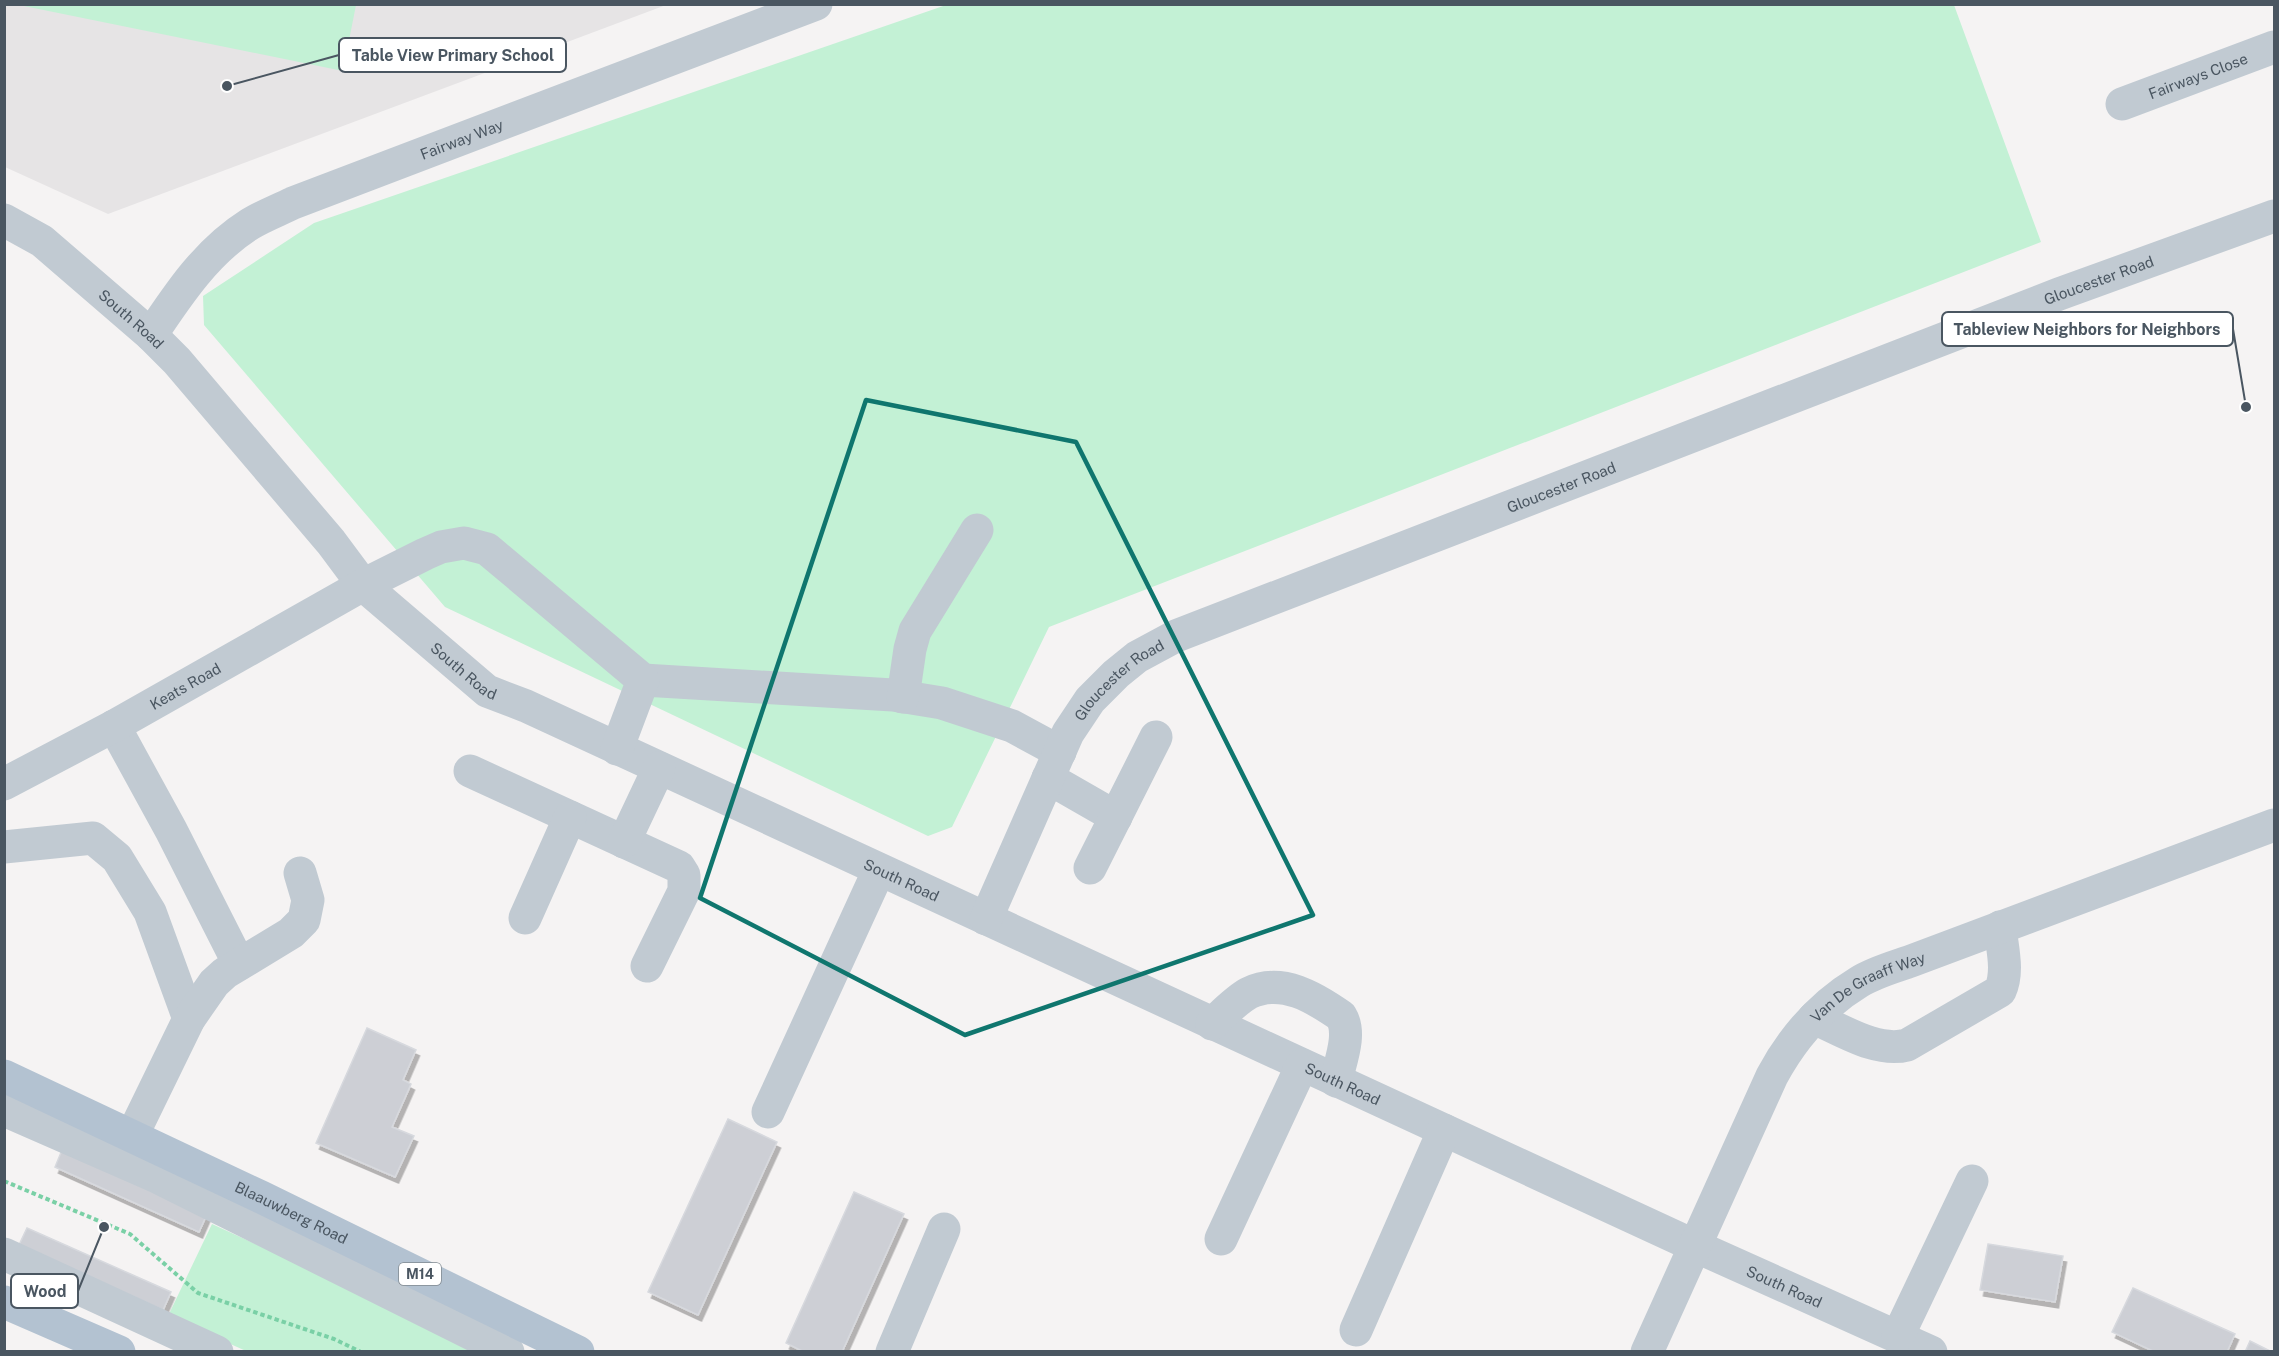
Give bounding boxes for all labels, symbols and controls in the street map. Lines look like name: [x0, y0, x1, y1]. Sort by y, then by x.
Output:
callout: Table View Primary School: [339, 38, 566, 72]
text: Table View Primary School: [352, 46, 554, 65]
street label: Fairways Close: [2146, 49, 2250, 102]
street label: Fairway Way: [417, 115, 505, 162]
street label: Gloucester Road: [2041, 252, 2156, 308]
street label: South Road: [96, 286, 168, 352]
callout: Tableview Neighbors for Neighbors: [1942, 312, 2233, 346]
text: Tableview Neighbors for Neighbors: [1954, 320, 2220, 339]
street label: Gloucester Road: [1504, 458, 1618, 516]
street label: Gloucester Road: [1070, 636, 1167, 724]
street label: South Road: [428, 638, 499, 703]
street label: Keats Road: [147, 659, 224, 713]
street label: South Road: [861, 855, 942, 904]
street label: Van De Graaff Way: [1807, 948, 1927, 1025]
street label: South Road: [1302, 1059, 1383, 1108]
street label: Blaauwberg Road: [232, 1178, 351, 1247]
street label: South Road: [1744, 1262, 1825, 1310]
road number: M14: [399, 1263, 441, 1285]
callout: Wood: [11, 1274, 78, 1308]
text: Wood: [24, 1282, 66, 1301]

